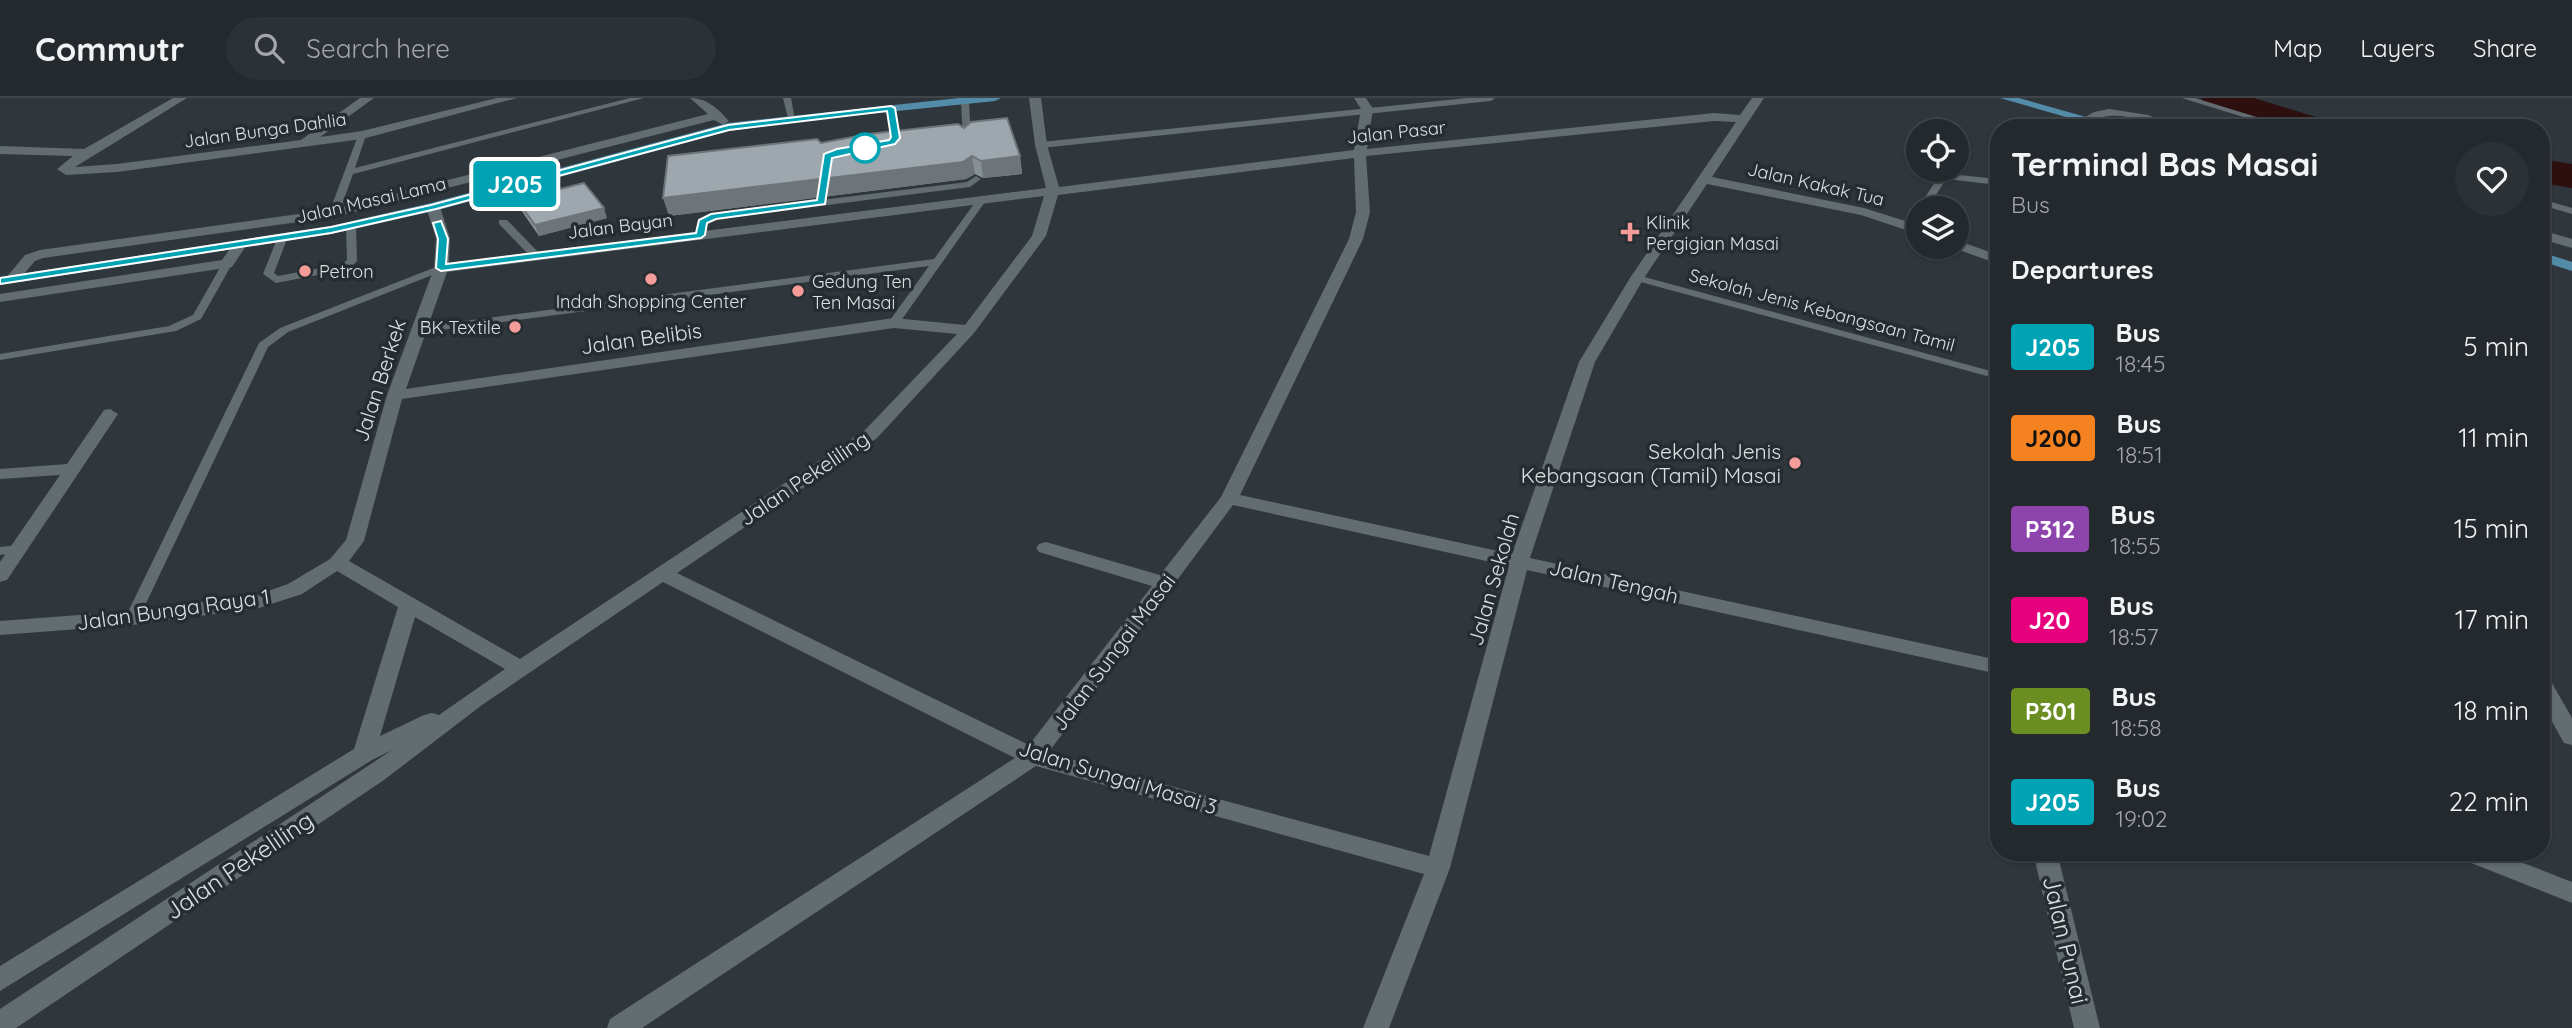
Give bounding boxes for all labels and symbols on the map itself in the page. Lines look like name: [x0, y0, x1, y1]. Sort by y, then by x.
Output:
street label: Jalan Bunga Dahlia: [182, 107, 348, 153]
street label: Jalan Pasar: [1345, 115, 1447, 149]
unlabelled marker: [850, 133, 880, 163]
street label: Jalan Kakak Tua: [1745, 157, 1887, 211]
line badge: J205: [466, 161, 564, 207]
street label: Jalan Masai Lama: [294, 172, 448, 228]
street label: Jalan Bayan: [566, 208, 674, 244]
place label: Klinik Pergigian Masai: [1646, 211, 1779, 255]
marker: Klinik Pergigian Masai: [1620, 222, 1640, 242]
place label: Petron: [319, 260, 374, 283]
marker: Petron: [297, 263, 313, 279]
street label: Sekolah Jenis Kebangsaan Tamil: [1687, 263, 1957, 357]
place label: Gedung Ten Ten Masai: [812, 270, 912, 314]
marker: Indah Shopping Center: [643, 271, 659, 287]
marker: Gedung Ten Ten Masai: [790, 283, 806, 299]
place label: Indah Shopping Center: [556, 290, 746, 313]
street label: Jalan Berkek: [347, 315, 411, 445]
place label: BK Textile: [420, 316, 501, 339]
street label: Jalan Belibis: [579, 317, 703, 359]
marker: BK Textile: [507, 319, 523, 335]
street label: Jalan Pekeliling: [734, 425, 874, 531]
place label: Sekolah Jenis Kebangsaan (Tamil) Masai: [1521, 438, 1781, 488]
marker: Sekolah Jenis Kebangsaan (Tamil) Masai: [1787, 455, 1803, 471]
street label: Jalan Sekolah: [1462, 510, 1524, 648]
street label: Jalan Tengah: [1547, 553, 1681, 609]
street label: Jalan Sungai Masai: [1046, 569, 1180, 735]
street label: Jalan Bunga Raya 1: [75, 583, 271, 635]
street label: Jalan Sungai Masai 3: [1016, 734, 1220, 820]
street label: Jalan Pekeliling: [159, 804, 319, 926]
street label: Jalan Punai: [2037, 873, 2095, 1007]

